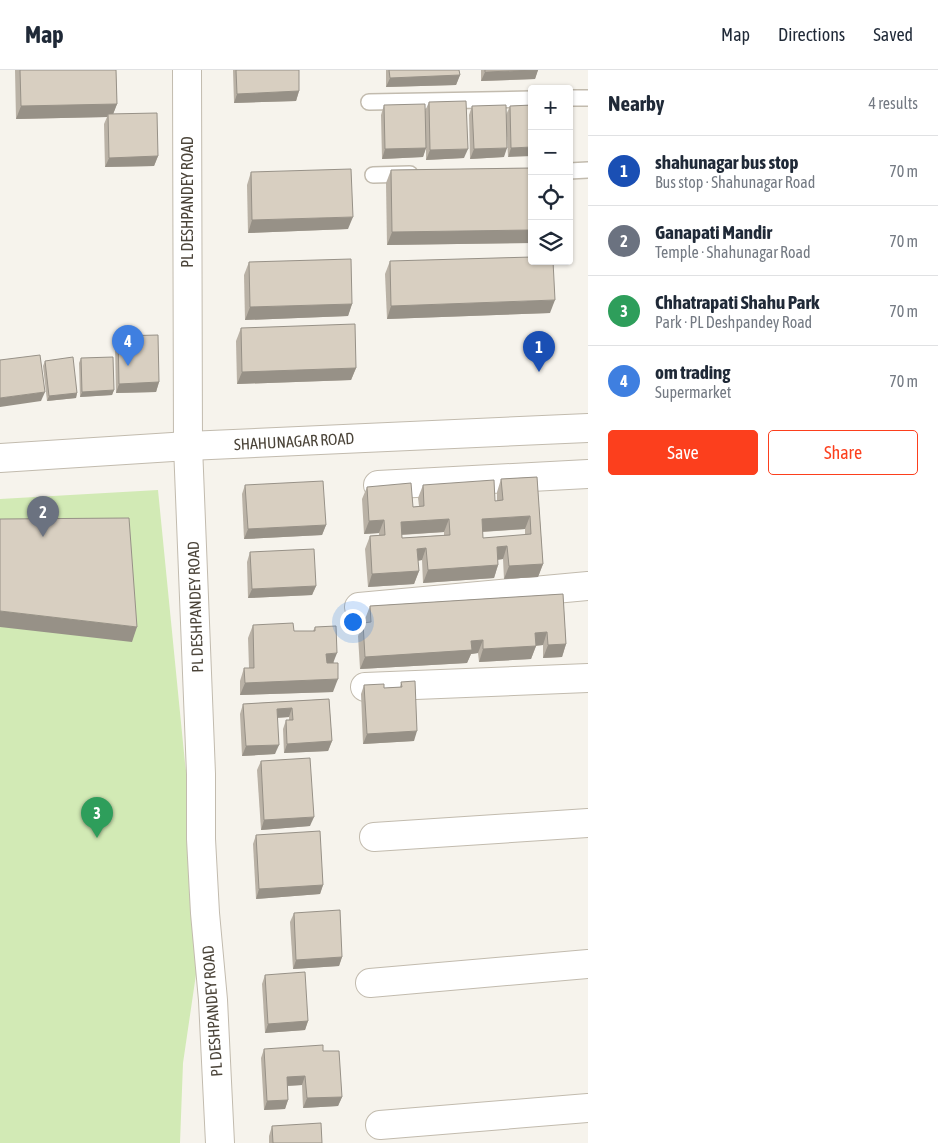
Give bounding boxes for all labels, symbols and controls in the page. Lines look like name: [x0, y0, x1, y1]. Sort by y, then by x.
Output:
text: Map: [25, 21, 64, 48]
text: Map: [721, 24, 750, 45]
text: Directions: [778, 24, 845, 45]
text: Saved: [873, 24, 913, 45]
map controls: [528, 85, 573, 265]
button: +: [528, 85, 573, 130]
text: Nearby: [608, 91, 664, 115]
text: 4 results: [868, 94, 918, 112]
button: −: [528, 130, 573, 175]
street label: PL DESHPANDEY ROAD: [178, 136, 196, 268]
text: shahunagar bus stop: [655, 151, 798, 173]
text: 1: [620, 162, 628, 180]
text: 70 m: [889, 162, 918, 180]
text: Bus stop · Shahunagar Road: [655, 173, 815, 191]
button: locate: [528, 175, 573, 220]
button: layers: [528, 220, 573, 265]
text: Ganapati Mandir: [655, 221, 772, 243]
text: 2: [620, 232, 628, 250]
text: 70 m: [889, 232, 918, 250]
text: Temple · Shahunagar Road: [655, 243, 811, 261]
text: Chhatrapati Shahu Park: [655, 291, 819, 313]
text: 3: [620, 302, 628, 320]
text: 70 m: [889, 302, 918, 320]
text: Park · PL Deshpandey Road: [655, 313, 812, 331]
pin: 4: [112, 325, 144, 366]
pin: 1: [523, 331, 555, 372]
text: om trading: [655, 361, 731, 383]
text: 4: [620, 372, 628, 390]
text: 70 m: [889, 372, 918, 390]
text: Supermarket: [655, 383, 731, 401]
street label: SHAHUNAGAR ROAD: [233, 429, 355, 453]
button: Save: [608, 430, 758, 475]
button: Share: [768, 430, 918, 475]
pin: 2: [27, 496, 59, 537]
street label: PL DESHPANDEY ROAD: [184, 541, 206, 673]
your location: [340, 609, 366, 635]
pin: 3: [81, 797, 113, 838]
street label: PL DESHPANDEY ROAD: [198, 945, 226, 1077]

